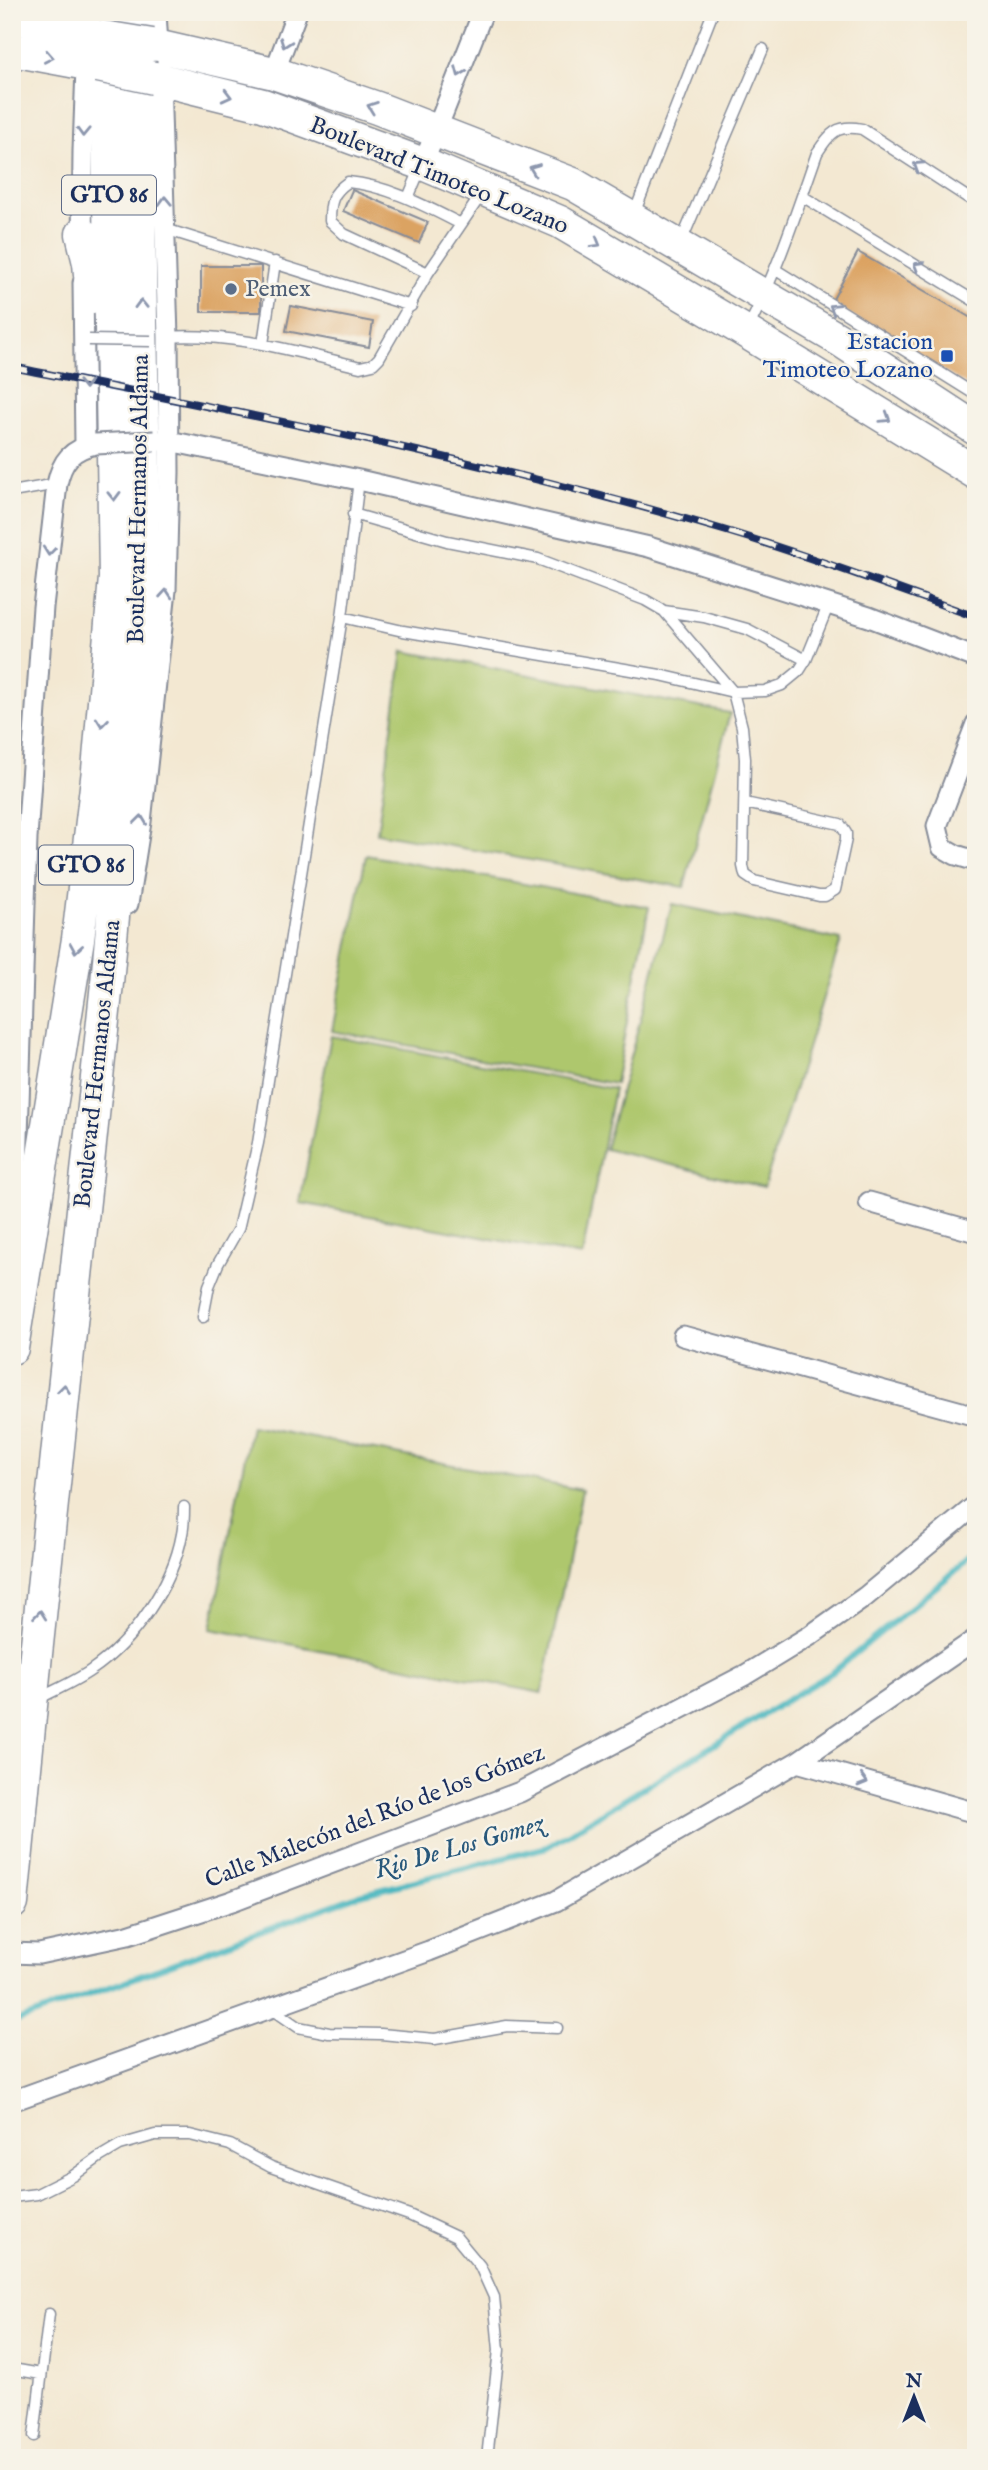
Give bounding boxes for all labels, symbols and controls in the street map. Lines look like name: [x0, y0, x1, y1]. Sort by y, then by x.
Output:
one-way arrow: [280, 36, 294, 48]
one-way arrow: [43, 49, 55, 64]
one-way arrow: [454, 65, 468, 77]
one-way arrow: [220, 88, 232, 102]
one-way arrow: [366, 101, 379, 115]
street label: Boulevard Timoteo Lozano: [305, 110, 573, 242]
one-way arrow: [76, 127, 91, 138]
one-way arrow: [913, 161, 926, 174]
one-way arrow: [529, 163, 541, 177]
road number: GTO 86: [62, 176, 156, 214]
one-way arrow: [157, 195, 172, 206]
one-way arrow: [589, 235, 602, 248]
one-way arrow: [912, 262, 925, 275]
place label: Pemex: [245, 274, 311, 305]
marker: Pemex: [223, 281, 239, 297]
one-way arrow: [133, 298, 149, 308]
one-way arrow: [829, 303, 842, 316]
place label: Estacion Timoteo Lozano: [763, 327, 933, 386]
marker: Estacion Timoteo Lozano: [939, 348, 955, 364]
street label: Boulevard Hermanos Aldama: [121, 353, 157, 644]
one-way arrow: [77, 379, 92, 390]
one-way arrow: [878, 409, 891, 422]
one-way arrow: [107, 490, 122, 501]
one-way arrow: [42, 545, 57, 557]
one-way arrow: [158, 588, 173, 599]
one-way arrow: [95, 717, 110, 728]
one-way arrow: [133, 814, 148, 826]
road number: GTO 86: [39, 846, 133, 884]
street label: Boulevard Hermanos Aldama: [67, 918, 129, 1210]
one-way arrow: [69, 943, 84, 954]
one-way arrow: [56, 1383, 71, 1395]
one-way arrow: [32, 1610, 47, 1621]
street label: Calle Malecón del Río de los Gómez: [201, 1738, 549, 1896]
one-way arrow: [856, 1772, 868, 1787]
water label: Rio De Los Gomez: [370, 1806, 551, 1887]
north arrow: [880, 2362, 950, 2432]
text: N: [905, 2370, 923, 2394]

